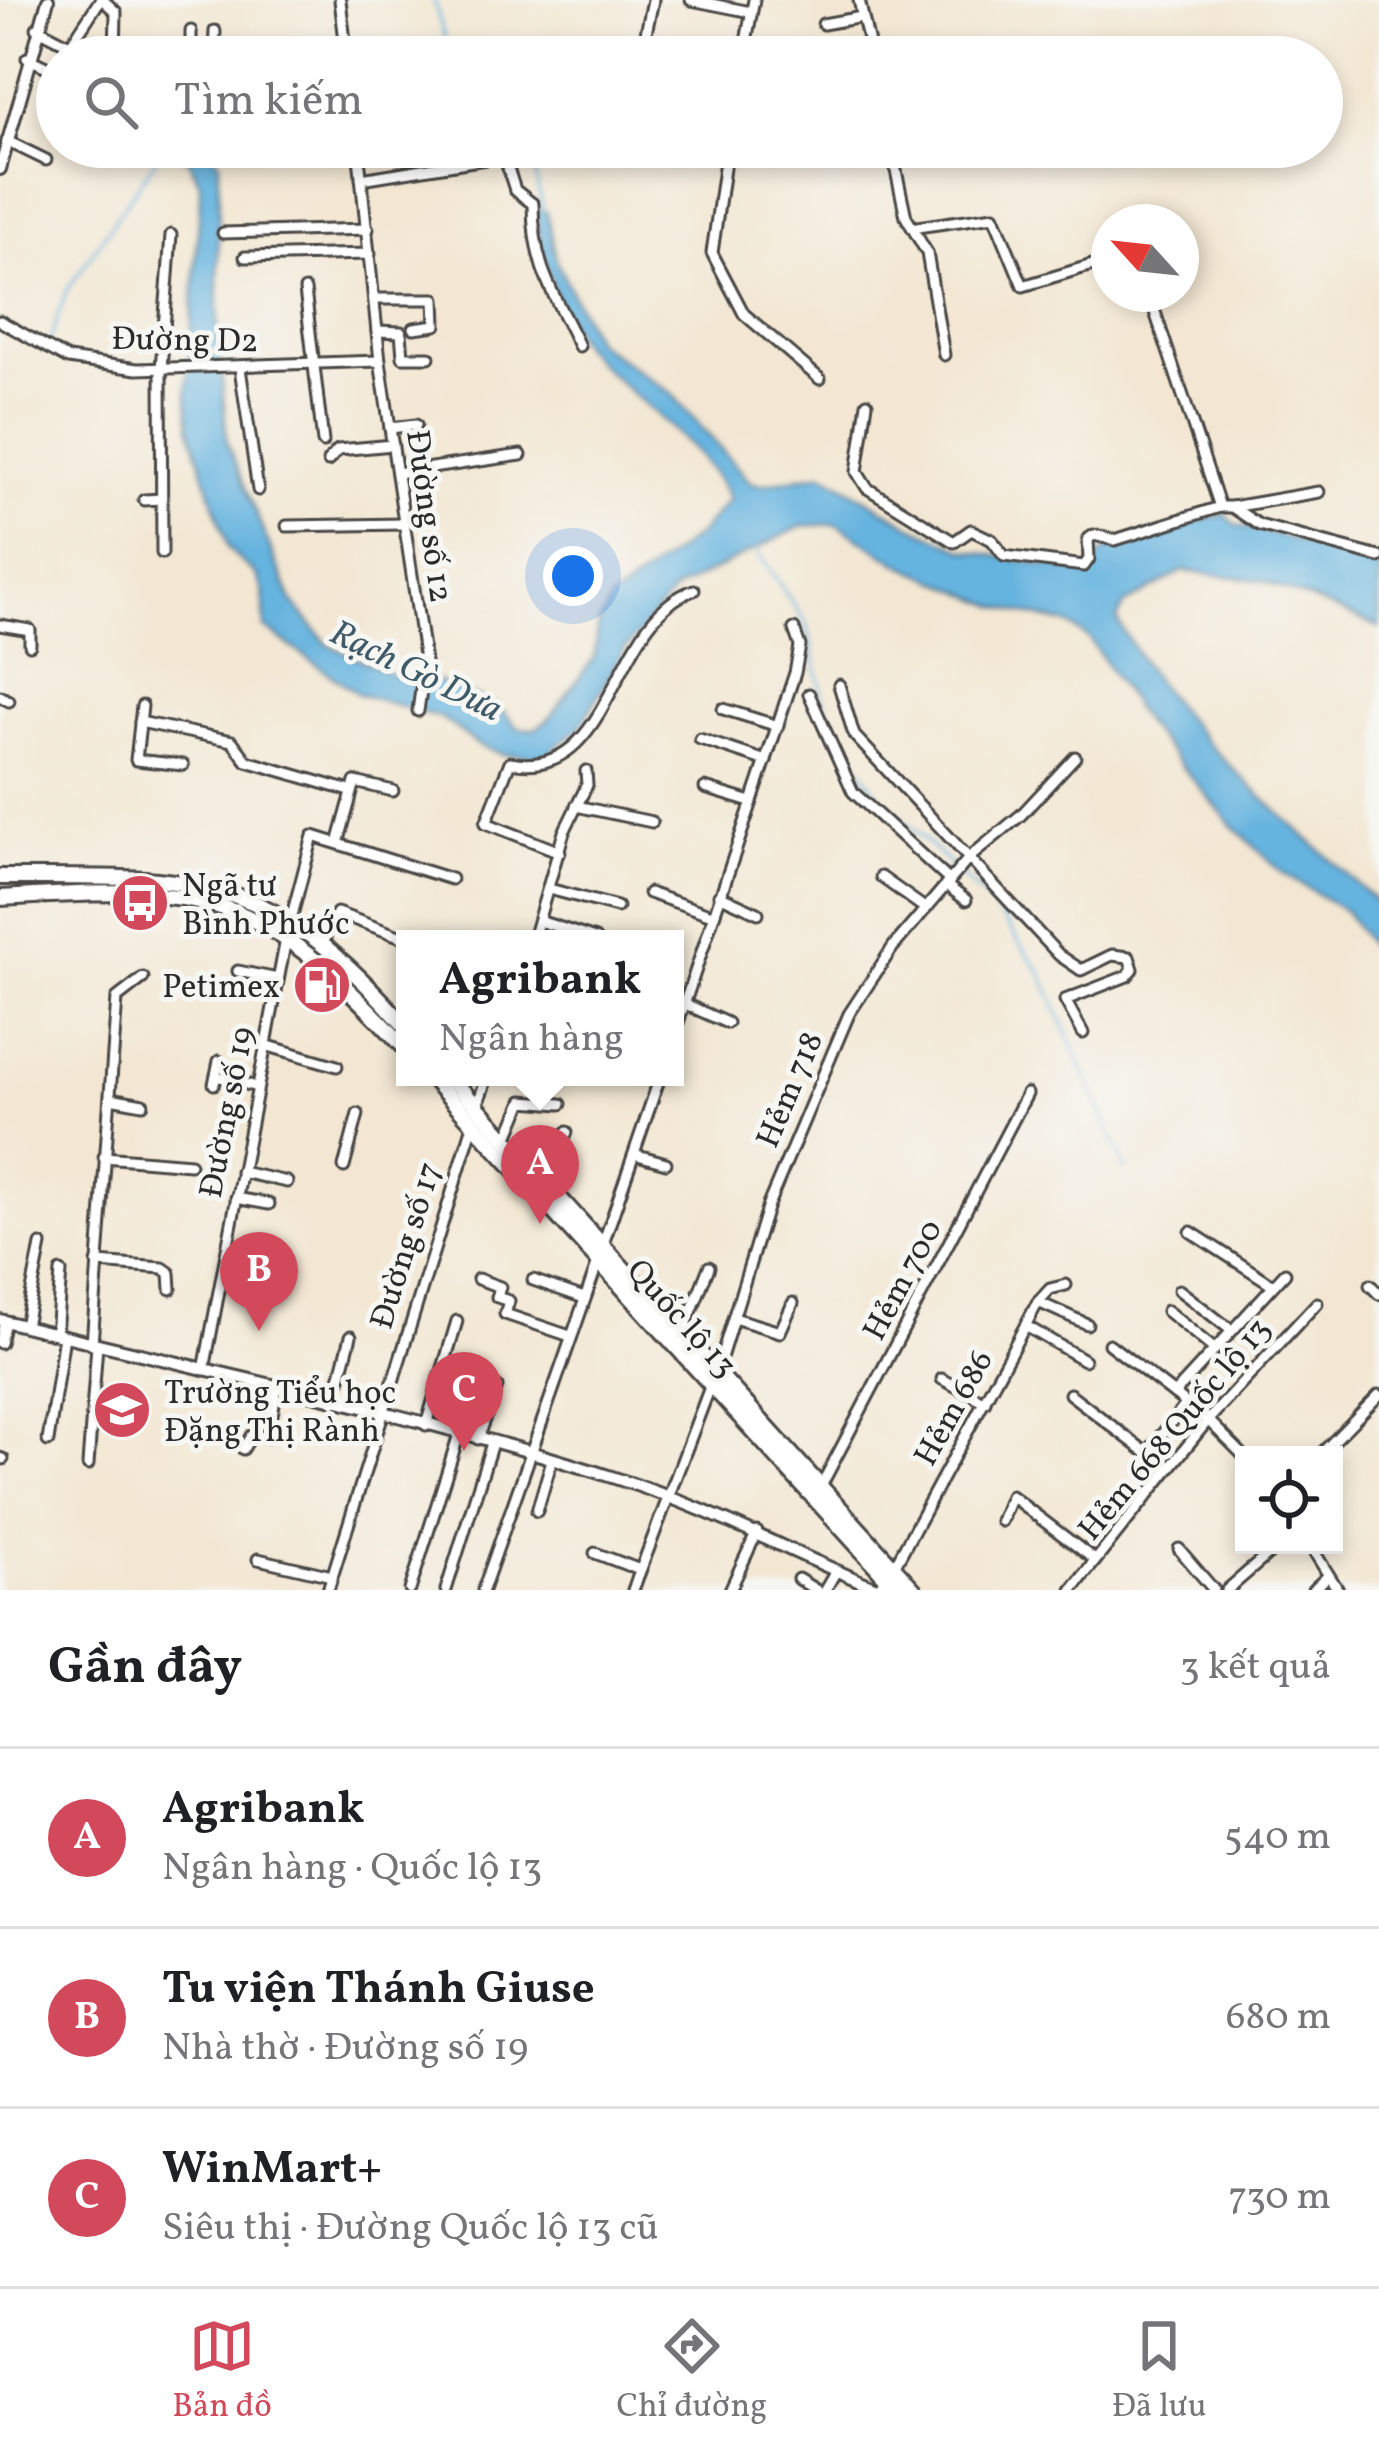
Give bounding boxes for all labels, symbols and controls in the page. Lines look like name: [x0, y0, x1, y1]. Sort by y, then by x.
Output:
search box: [36, 36, 1343, 168]
icon: search: [78, 69, 144, 135]
text: Tìm kiếm: [174, 71, 363, 134]
north arrow: [1091, 204, 1199, 312]
street label: Đường D2: [111, 318, 259, 366]
street label: Đường số 12: [392, 427, 462, 606]
your location: [543, 546, 603, 606]
water label: Rạch Gò Dưa: [321, 609, 510, 736]
place label: Ngã tư Bình Phước: [182, 865, 350, 949]
bus stop icon: Ngã tư Bình Phước: [109, 872, 171, 934]
popup: [396, 930, 684, 1086]
text: Agribank: [439, 950, 641, 1013]
fuel station icon: Petimex: [291, 954, 353, 1016]
place label: Petimex: [162, 966, 280, 1012]
text: Ngân hàng: [439, 1013, 624, 1067]
street label: Đường số 19: [190, 1023, 268, 1202]
street label: Hẻm 718: [747, 1025, 837, 1156]
pin: A: [501, 1125, 579, 1224]
street label: Đường số 17: [361, 1157, 455, 1335]
street label: Hẻm 700: [853, 1212, 956, 1350]
pin: B: [220, 1232, 298, 1331]
street label: Quốc lộ 13: [614, 1250, 746, 1389]
street label: Hẻm 668 Quốc lộ 13: [1069, 1309, 1283, 1552]
street label: Hẻm 686: [905, 1342, 1006, 1475]
pin: C: [425, 1352, 503, 1451]
place label: Trường Tiểu học Đặng Thị Rành: [164, 1372, 396, 1456]
school or university icon: Trường Tiểu học Đặng Thị Rành: [91, 1379, 153, 1441]
map controls: [1235, 1446, 1343, 1554]
button: locate: [1235, 1446, 1343, 1554]
text: Gần đây: [48, 1633, 242, 1704]
text: 3 kết quả: [1180, 1641, 1331, 1695]
text: Agribank: [162, 1779, 364, 1842]
text: A: [73, 1811, 101, 1865]
text: 540 m: [1224, 1811, 1331, 1865]
text: Ngân hàng · Quốc lộ 13: [162, 1842, 542, 1896]
text: Tu viện Thánh Giuse: [162, 1959, 595, 2022]
text: B: [74, 1991, 100, 2045]
text: 680 m: [1226, 1991, 1331, 2045]
text: Nhà thờ · Đường số 19: [162, 2022, 528, 2076]
text: WinMart+: [162, 2139, 382, 2202]
text: C: [74, 2171, 100, 2225]
text: 730 m: [1228, 2171, 1331, 2225]
text: Siêu thị · Đường Quốc lộ 13 cũ: [162, 2202, 659, 2256]
tab: Bản đồ: [172, 2313, 272, 2431]
tab: Chỉ đường: [616, 2313, 767, 2431]
tab: Đã lưu: [1112, 2313, 1207, 2431]

